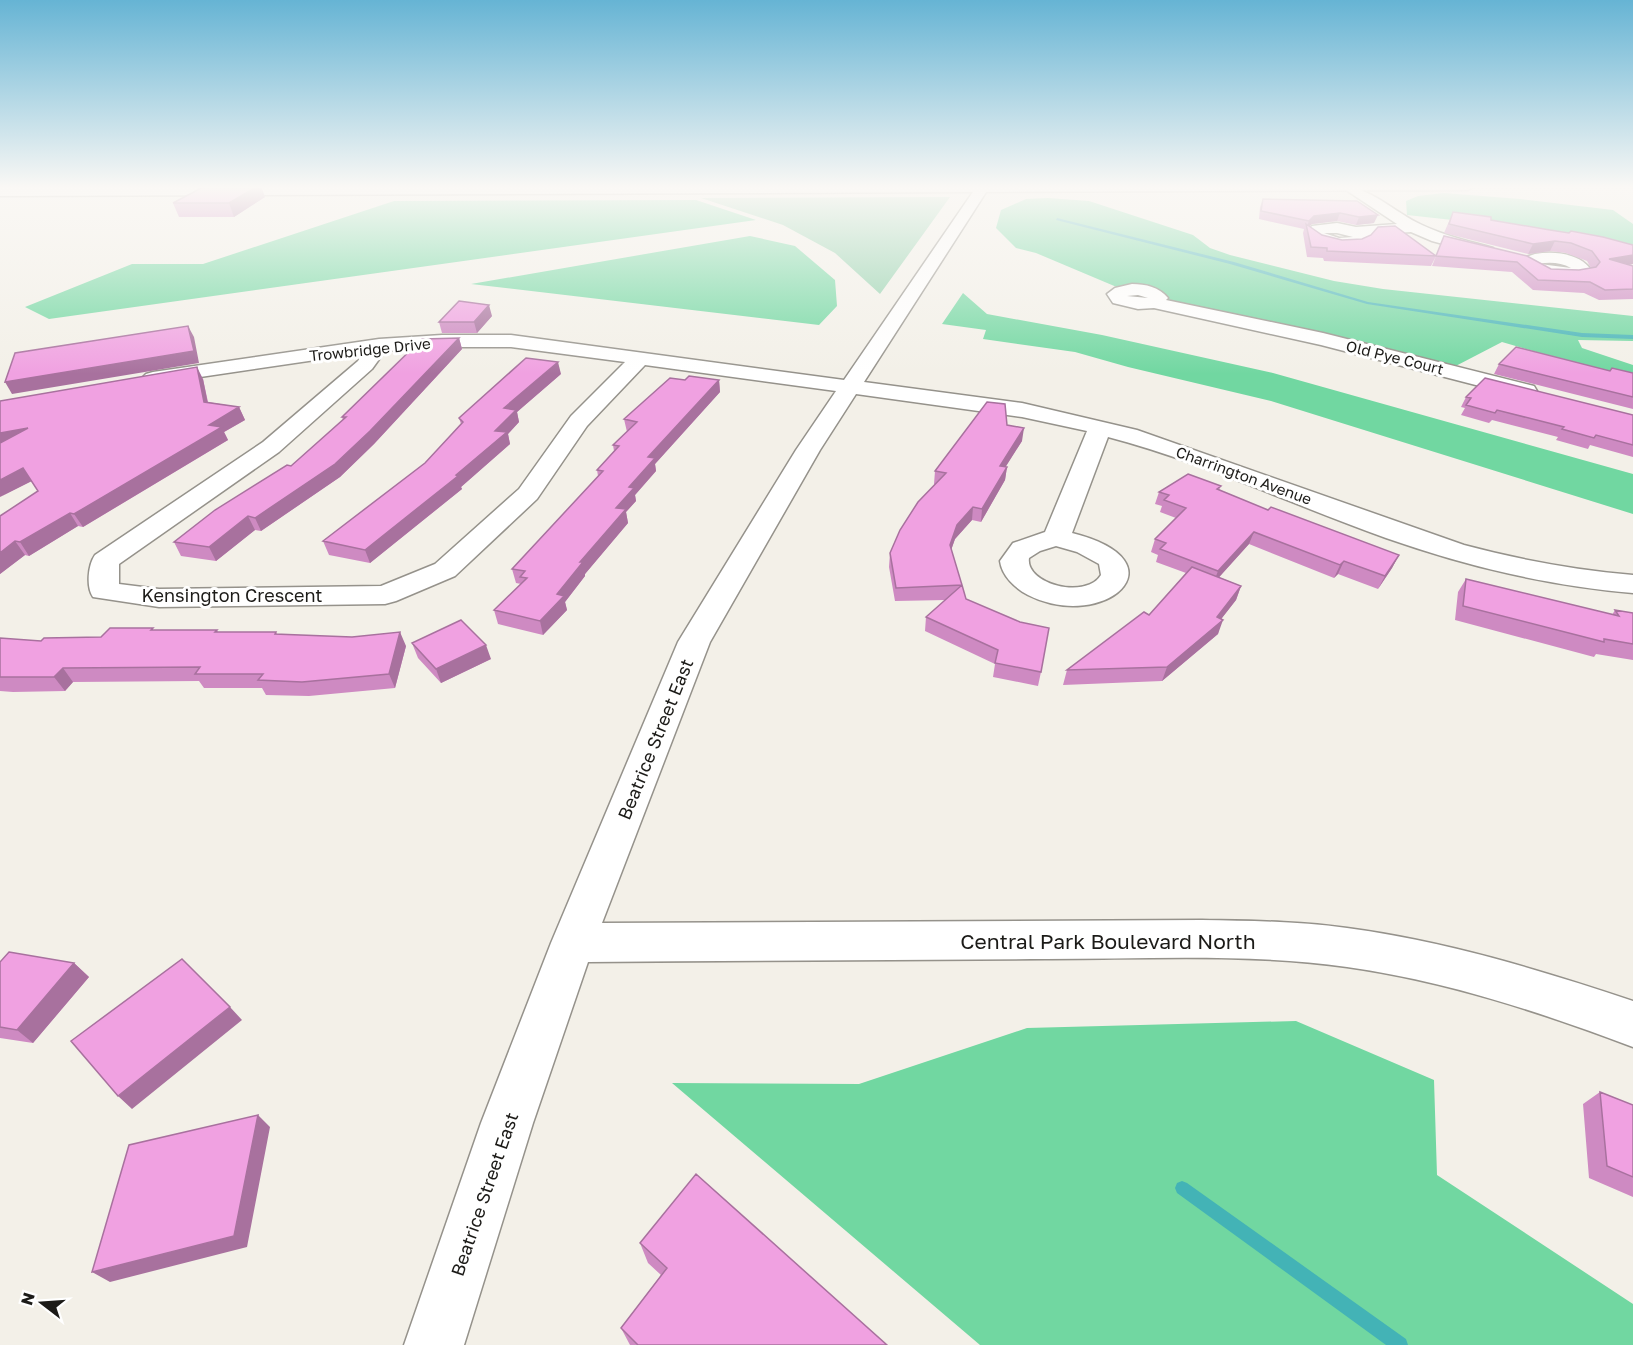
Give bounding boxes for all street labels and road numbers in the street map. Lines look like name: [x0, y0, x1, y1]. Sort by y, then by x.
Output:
street label: Trowbridge Drive: [308, 334, 432, 364]
street label: Old Pye Court: [1344, 336, 1446, 378]
street label: Charrington Avenue: [1174, 442, 1315, 508]
street label: Kensington Crescent: [141, 584, 323, 606]
street label: Beatrice Street East: [613, 655, 697, 823]
street label: Central Park Boulevard North: [960, 928, 1256, 954]
street label: Beatrice Street East: [446, 1109, 522, 1279]

